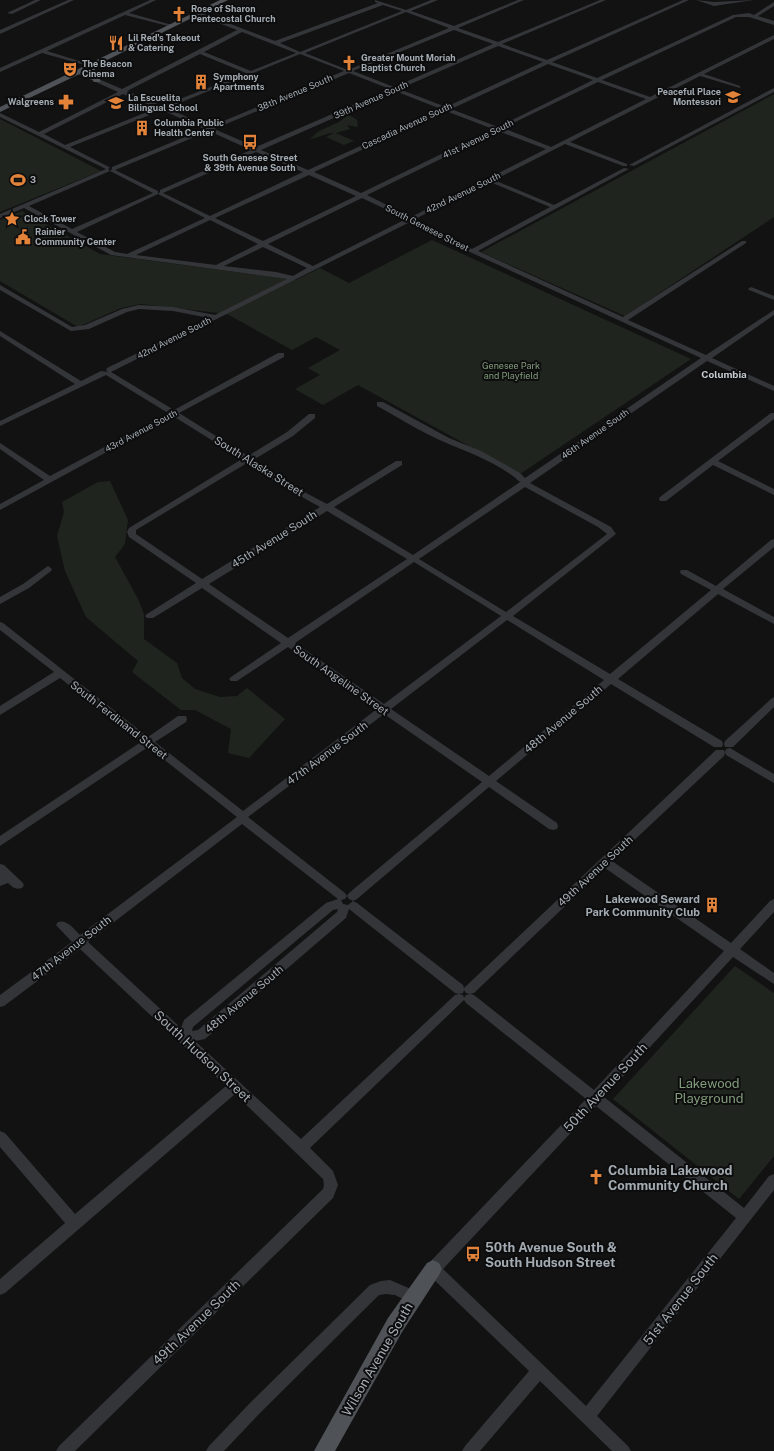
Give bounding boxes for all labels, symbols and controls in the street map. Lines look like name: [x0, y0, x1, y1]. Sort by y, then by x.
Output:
place label: Rose of Sharon Pentecostal Church: [191, 3, 276, 24]
church icon: Rose of Sharon Pentecostal Church: [170, 5, 188, 23]
place label: Lil Red's Takeout & Catering: [128, 32, 201, 53]
restaurant icon: Lil Red's Takeout & Catering: [107, 34, 125, 52]
place label: Greater Mount Moriah Baptist Church: [361, 52, 456, 73]
church icon: Greater Mount Moriah Baptist Church: [340, 54, 358, 72]
place label: The Beacon Cinema: [82, 58, 132, 79]
theatre icon: The Beacon Cinema: [61, 60, 79, 78]
place label: Symphony Apartments: [213, 71, 265, 92]
street label: 38th Avenue South: [256, 72, 334, 113]
building icon: Symphony Apartments: [192, 73, 210, 91]
street label: 39th Avenue South: [332, 78, 410, 121]
place label: Peaceful Place Montessori: [657, 86, 721, 107]
school or university icon: Peaceful Place Montessori: [724, 88, 742, 106]
place label: La Escuelita Bilingual School: [128, 92, 198, 113]
pharmacy icon: Walgreens: [57, 93, 75, 111]
school or university icon: La Escuelita Bilingual School: [107, 94, 125, 112]
place label: Walgreens: [8, 96, 54, 107]
street label: Cascadia Avenue South: [360, 100, 454, 151]
place label: Columbia Public Health Center: [154, 117, 224, 138]
street label: 41st Avenue South: [441, 117, 515, 160]
building icon: Columbia Public Health Center: [133, 119, 151, 137]
bus stop icon: South Genesee Street & 39th Avenue South: [241, 133, 259, 151]
place label: South Genesee Street & 39th Avenue South: [203, 152, 298, 173]
street label: 42nd Avenue South: [424, 170, 502, 215]
sports icon: 3: [9, 171, 27, 189]
place label: 3: [30, 174, 36, 185]
street label: South Genesee Street: [384, 202, 471, 254]
place icon: Clock Tower: [3, 210, 21, 228]
place label: Clock Tower: [24, 213, 77, 224]
place label: Rainier Community Center: [35, 226, 116, 247]
public building icon: Rainier Community Center: [14, 228, 32, 246]
street label: 42nd Avenue South: [135, 314, 213, 361]
park label: Genesee Park and Playfield: [482, 360, 540, 381]
district label: Columbia: [701, 368, 747, 380]
street label: 46th Avenue South: [559, 406, 631, 461]
street label: 43rd Avenue South: [103, 407, 179, 454]
street label: South Alaska Street: [212, 434, 306, 498]
street label: 45th Avenue South: [229, 508, 319, 570]
street label: South Angeline Street: [291, 642, 391, 718]
street label: South Ferdinand Street: [68, 678, 170, 762]
street label: 48th Avenue South: [521, 683, 605, 755]
street label: 47th Avenue South: [284, 719, 370, 787]
street label: 49th Avenue South: [555, 833, 635, 909]
place label: Lakewood Seward Park Community Club: [585, 893, 700, 918]
building icon: Lakewood Seward Park Community Club: [703, 896, 721, 914]
street label: 47th Avenue South: [29, 913, 113, 983]
street label: 48th Avenue South: [202, 963, 286, 1035]
street label: South Hudson Street: [151, 1008, 254, 1105]
street label: 50th Avenue South: [560, 1040, 650, 1135]
park label: Lakewood Playground: [674, 1076, 744, 1106]
place label: Columbia Lakewood Community Church: [608, 1163, 732, 1193]
church icon: Columbia Lakewood Community Church: [587, 1168, 605, 1186]
place label: 50th Avenue South & South Hudson Street: [485, 1240, 617, 1270]
bus stop icon: 50th Avenue South & South Hudson Street: [464, 1245, 482, 1263]
street label: 51st Avenue South: [640, 1251, 721, 1348]
street label: 49th Avenue South: [149, 1277, 243, 1368]
street label: Wilson Avenue South: [339, 1300, 416, 1418]

